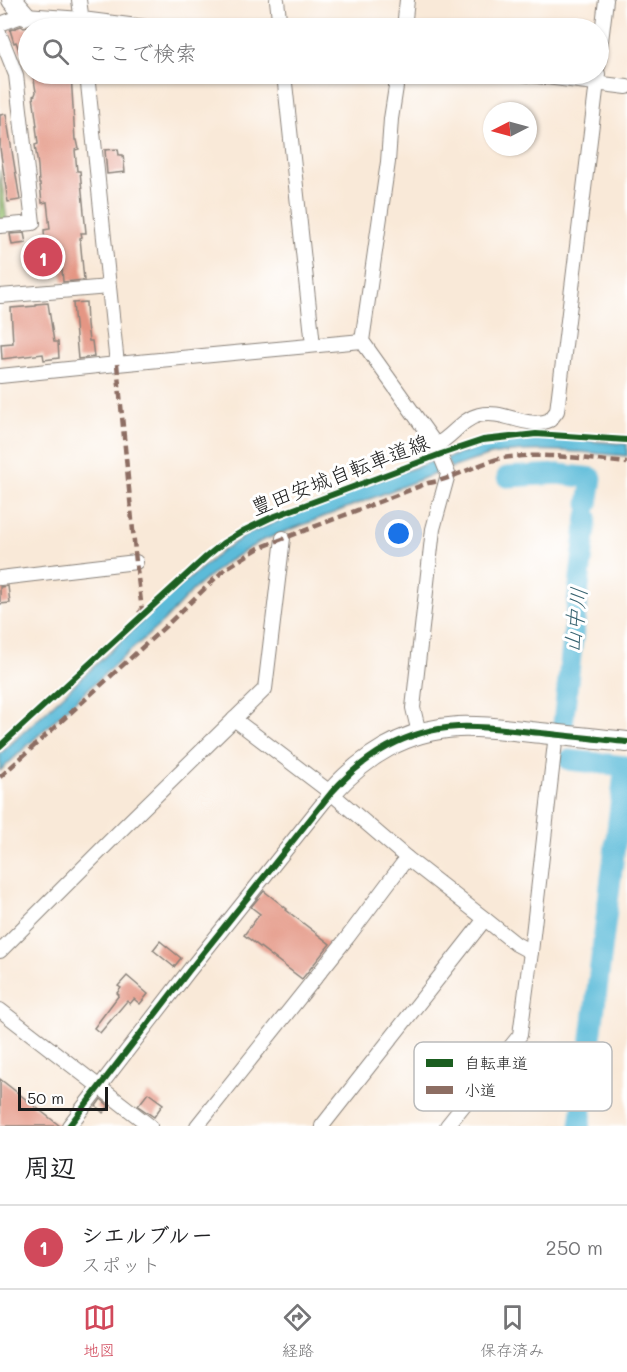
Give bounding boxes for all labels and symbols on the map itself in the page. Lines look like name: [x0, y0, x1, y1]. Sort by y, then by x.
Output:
north arrow: [483, 102, 537, 156]
pin: 1: [24, 234, 63, 280]
street label: 豊田安城自転車道線: [246, 427, 433, 520]
your location: [384, 519, 413, 548]
water label: 山中川: [556, 585, 593, 654]
legend: [414, 1042, 612, 1111]
text: 自転車道: [464, 1052, 528, 1073]
text: 小道: [464, 1079, 496, 1100]
scale bar: [18, 1084, 108, 1112]

